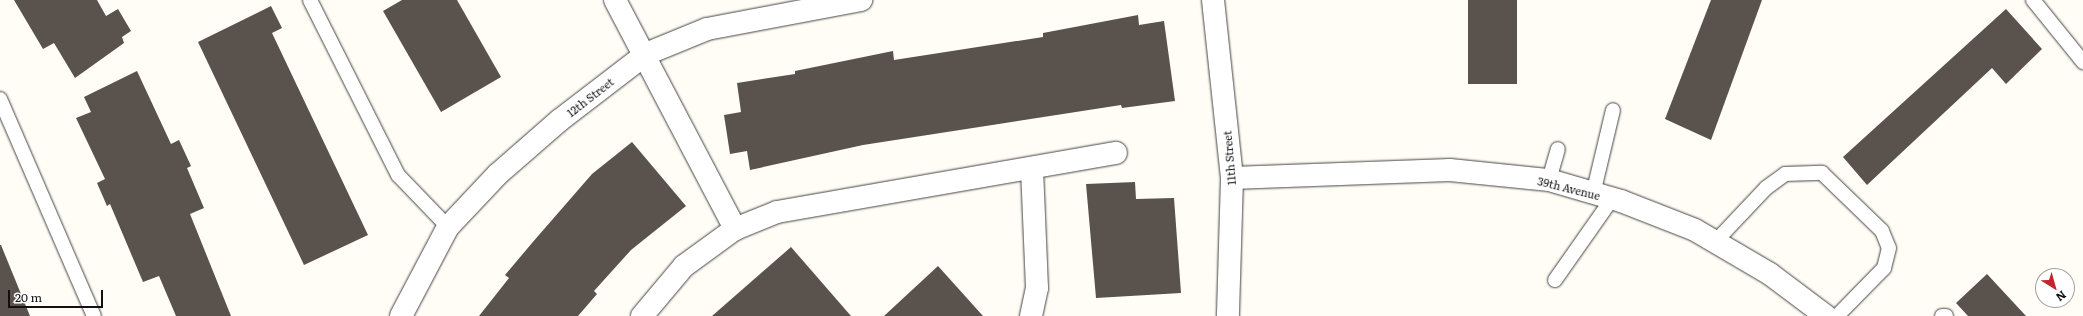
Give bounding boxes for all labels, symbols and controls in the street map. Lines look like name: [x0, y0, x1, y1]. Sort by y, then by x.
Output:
street label: 12th Street: [564, 75, 616, 119]
street label: 11th Street: [1220, 130, 1238, 186]
street label: 39th Avenue: [1536, 174, 1602, 202]
north arrow: [2035, 268, 2075, 308]
scale bar: [10, 282, 105, 308]
text: 20 m: [15, 288, 42, 306]
text: N: [2053, 288, 2070, 306]

